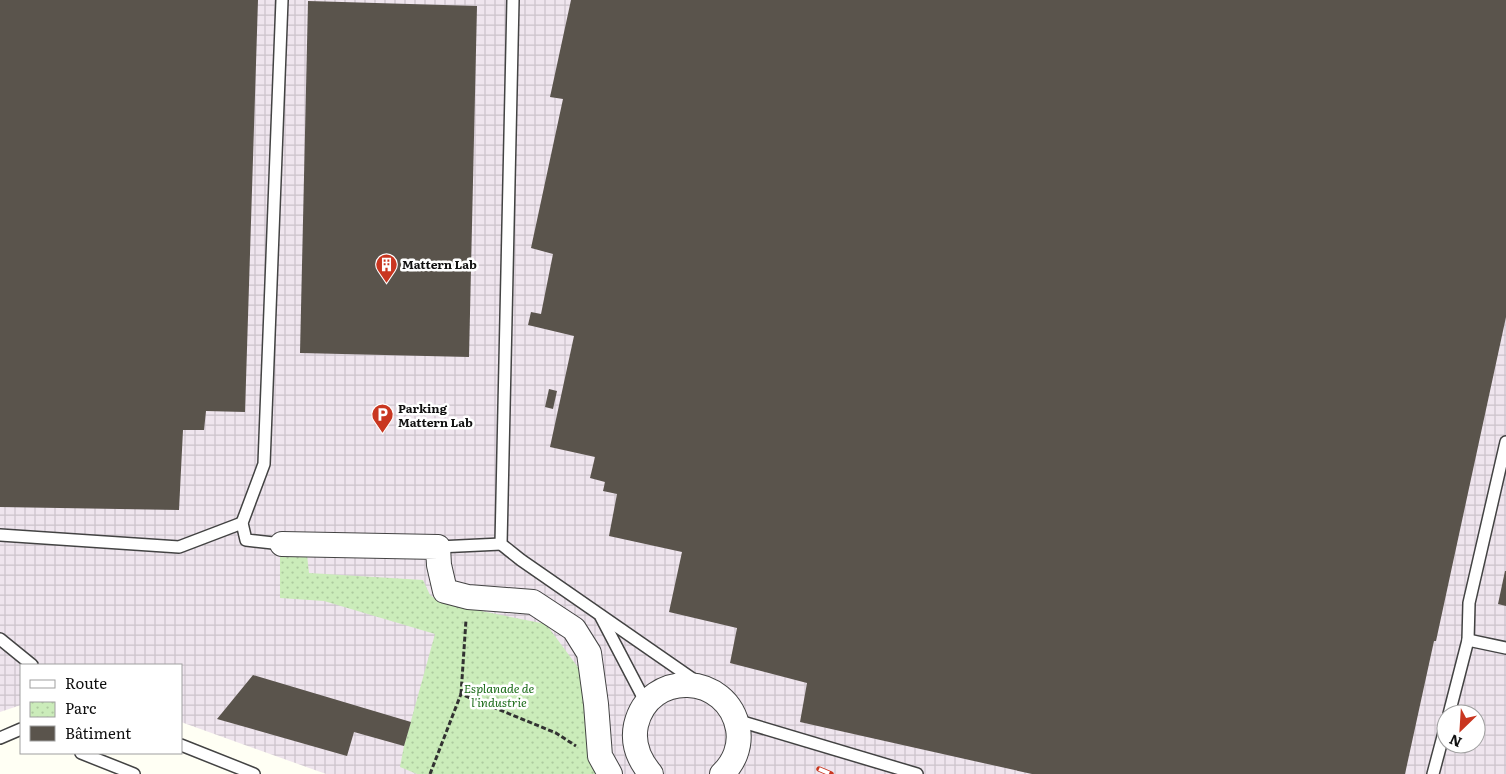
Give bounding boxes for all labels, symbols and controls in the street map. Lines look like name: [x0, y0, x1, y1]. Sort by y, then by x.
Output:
building icon: Mattern Lab: [374, 252, 398, 283]
place label: Mattern Lab: [402, 255, 477, 273]
place label: Parking Mattern Lab: [398, 399, 473, 431]
parking icon: Parking Mattern Lab: [370, 403, 394, 434]
legend: [20, 664, 182, 754]
text: Route: [65, 671, 107, 694]
park label: Esplanade de l'industrie: [464, 679, 535, 711]
text: Parc: [65, 696, 97, 719]
north arrow: [1436, 704, 1486, 754]
text: Bâtiment: [65, 721, 131, 744]
text: N: [1445, 730, 1465, 753]

